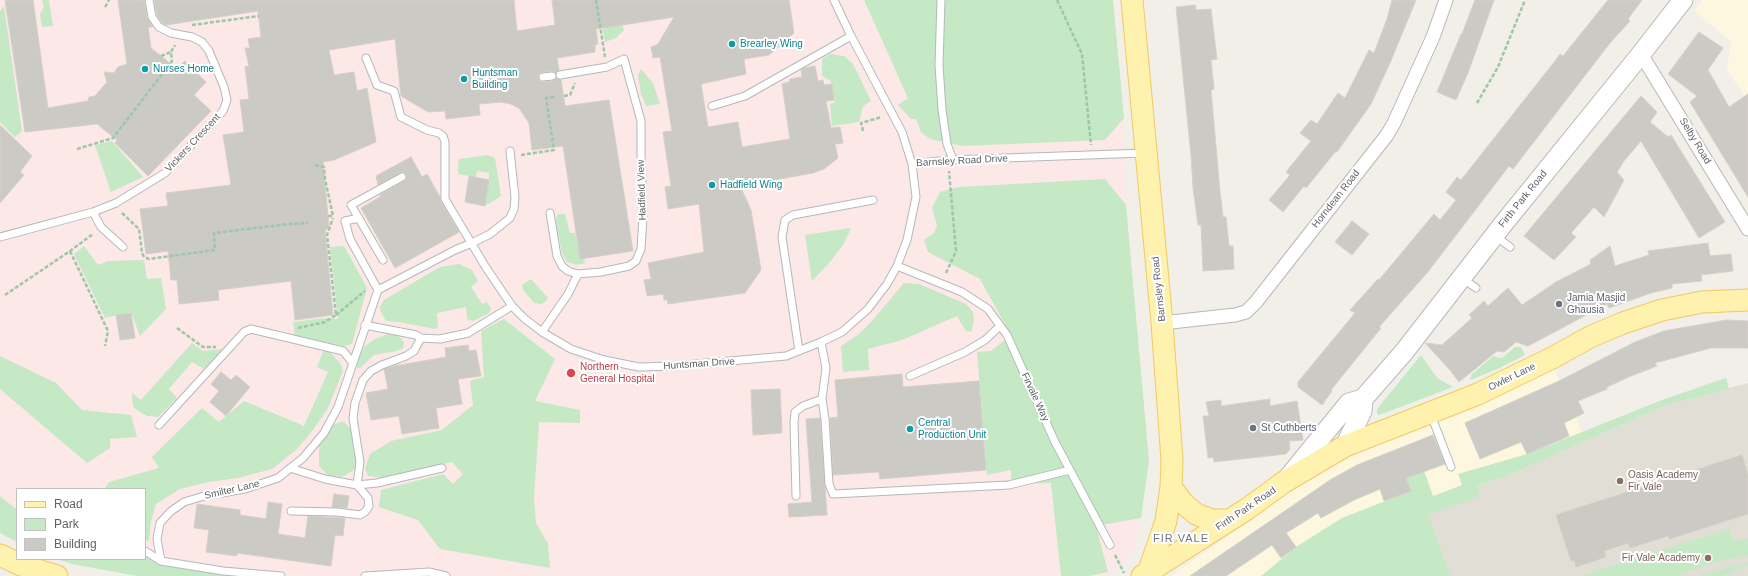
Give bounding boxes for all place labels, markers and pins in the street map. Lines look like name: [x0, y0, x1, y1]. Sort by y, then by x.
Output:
place label: Brearley Wing: [740, 38, 803, 50]
marker: Brearley Wing: [727, 39, 737, 49]
place label: Nurses Home: [153, 63, 214, 75]
marker: Nurses Home: [140, 64, 150, 74]
place label: Huntsman Building: [472, 67, 518, 90]
marker: Huntsman Building: [459, 74, 469, 84]
place label: Hadfield Wing: [720, 179, 782, 191]
marker: Hadfield Wing: [707, 180, 717, 190]
place label: Jamia Masjid Ghausia: [1567, 292, 1625, 316]
marker: Jamia Masjid Ghausia: [1554, 299, 1564, 309]
place label: Northern General Hospital: [580, 361, 654, 384]
marker: Northern General Hospital: [565, 367, 577, 379]
place label: Central Production Unit: [918, 417, 986, 440]
place label: St Cuthberts: [1261, 422, 1317, 434]
marker: St Cuthberts: [1248, 423, 1258, 433]
marker: Central Production Unit: [905, 424, 915, 434]
place label: Oasis Academy Fir Vale: [1628, 469, 1698, 492]
marker: Oasis Academy Fir Vale: [1615, 476, 1625, 486]
place label: Fir Vale Academy: [1622, 552, 1700, 564]
marker: Fir Vale Academy: [1703, 553, 1713, 563]

